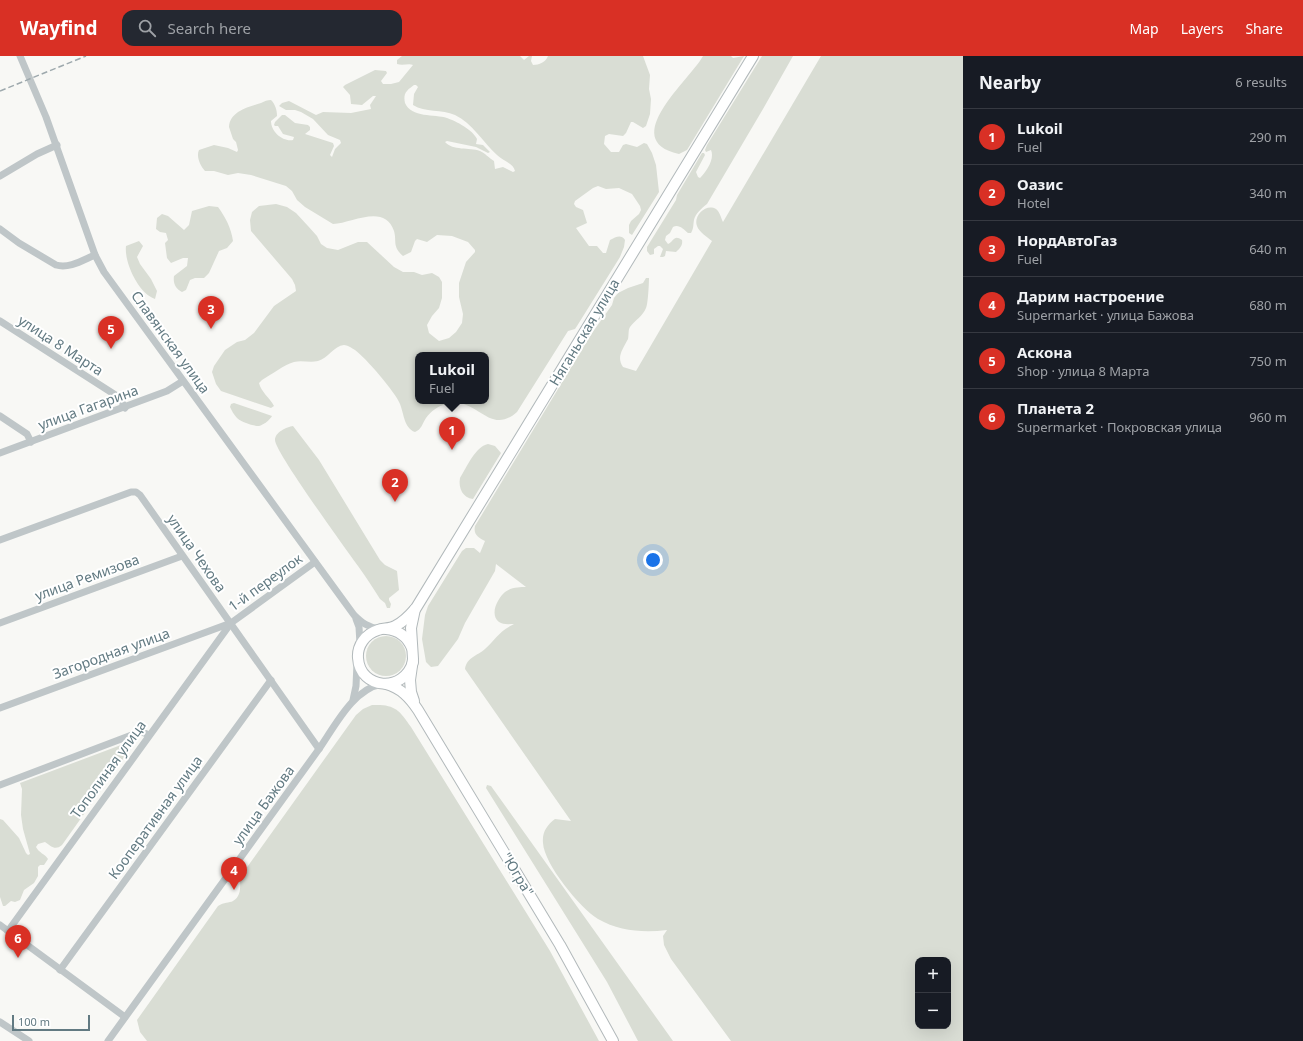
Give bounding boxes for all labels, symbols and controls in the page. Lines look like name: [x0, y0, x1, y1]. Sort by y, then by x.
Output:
search box: [122, 10, 402, 46]
text: Wayfind: [20, 15, 98, 41]
icon: search: [136, 17, 158, 39]
text: Search here: [168, 18, 251, 38]
text: Map: [1130, 19, 1159, 38]
text: Layers: [1181, 19, 1223, 38]
text: Share: [1245, 19, 1283, 38]
text: Nearby: [979, 71, 1041, 94]
text: 6 results: [1235, 73, 1287, 91]
text: Lukoil: [1017, 118, 1063, 138]
text: 1: [988, 128, 996, 146]
text: 290 m: [1249, 128, 1287, 146]
text: Fuel: [1017, 138, 1042, 156]
text: Оазис: [1017, 174, 1063, 194]
text: 2: [988, 184, 996, 202]
text: 340 m: [1249, 184, 1287, 202]
text: Hotel: [1017, 194, 1050, 212]
text: НордАвтоГаз: [1017, 230, 1117, 250]
text: 3: [988, 240, 996, 258]
text: 640 m: [1249, 240, 1287, 258]
text: Fuel: [1017, 250, 1042, 268]
street label: Няганьская улица: [544, 275, 624, 389]
text: Дарим настроение: [1017, 286, 1164, 306]
street label: Славянская улица: [127, 287, 215, 397]
pin: 3: [198, 296, 224, 329]
text: 4: [988, 296, 996, 314]
text: 680 m: [1249, 296, 1287, 314]
text: Supermarket · улица Бажова: [1017, 306, 1194, 324]
street label: улица 8 Марта: [15, 310, 107, 380]
pin: 5: [98, 316, 124, 349]
text: Аскона: [1017, 342, 1072, 362]
popup: [415, 352, 489, 404]
text: 5: [988, 352, 996, 370]
text: 750 m: [1249, 352, 1287, 370]
text: Lukoil: [429, 359, 475, 379]
text: Shop · улица 8 Марта: [1017, 362, 1149, 380]
text: Fuel: [429, 379, 455, 397]
street label: улица Гагарина: [35, 380, 141, 434]
text: Планета 2: [1017, 398, 1094, 418]
text: 6: [988, 408, 996, 426]
text: 960 m: [1249, 408, 1287, 426]
pin: 1: [439, 417, 465, 450]
text: Supermarket · Покровская улица: [1017, 418, 1222, 436]
pin: 2: [382, 469, 408, 502]
street label: улица Чехова: [163, 510, 231, 596]
street label: 1-й переулок: [224, 548, 306, 615]
street label: улица Ремизова: [32, 549, 142, 605]
your location: [643, 550, 663, 570]
street label: Загородная улица: [50, 623, 172, 683]
street label: Тополиная улица: [66, 716, 150, 822]
street label: Кооперативная улица: [104, 751, 206, 883]
street label: улица Бажова: [228, 761, 298, 849]
street label: "Югра": [498, 849, 538, 899]
pin: 4: [221, 857, 247, 890]
pin: 6: [5, 925, 31, 958]
map controls: [915, 957, 951, 1029]
button: +: [915, 957, 951, 993]
button: −: [915, 993, 951, 1029]
scale bar: [12, 1013, 90, 1032]
text: 100 m: [18, 1014, 50, 1029]

